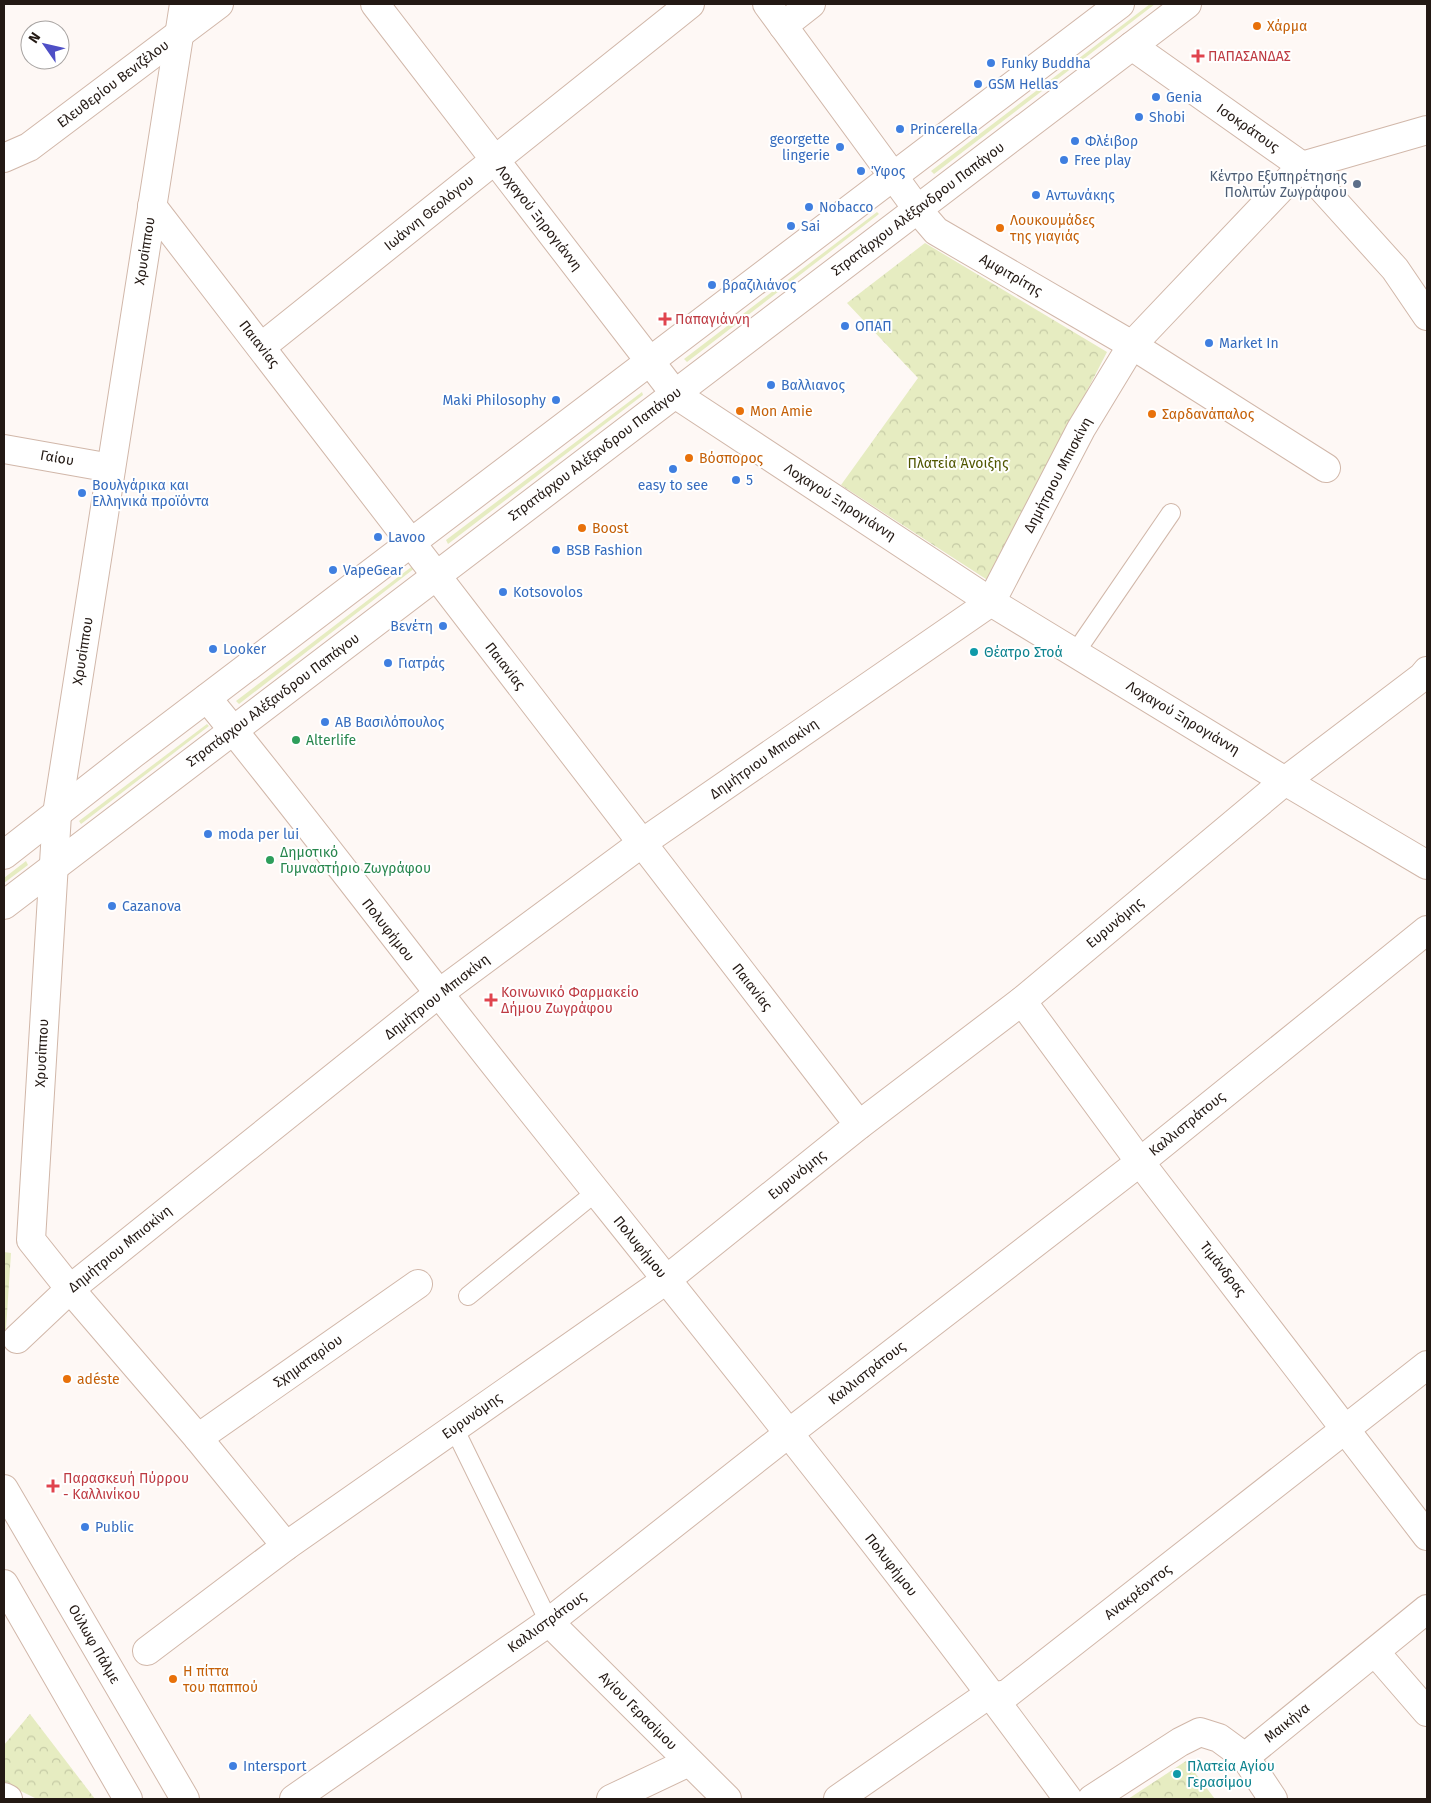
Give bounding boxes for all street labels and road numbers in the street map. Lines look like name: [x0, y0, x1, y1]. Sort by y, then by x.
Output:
street label: Ελευθερίου Βενιζέλου: [54, 36, 172, 132]
street label: Ισοκράτους: [1213, 100, 1283, 156]
street label: Στρατάρχου Αλέξανδρου Παπάγου: [828, 138, 1008, 280]
street label: Λοχαγού Ξηρογιάννη: [492, 162, 586, 274]
street label: Ιωάννη Θεολόγου: [381, 172, 477, 254]
street label: Χρυσίππου: [131, 216, 159, 286]
street label: Αμφιτρίτης: [977, 250, 1046, 300]
street label: Παιανίας: [235, 317, 283, 371]
street label: Στρατάρχου Αλέξανδρου Παπάγου: [505, 383, 685, 525]
street label: Δημήτριου Μπισκίνη: [1020, 414, 1096, 536]
street label: Γαίου: [39, 447, 75, 469]
street label: Λοχαγού Ξηρογιάννη: [781, 460, 899, 544]
street label: Χρυσίππου: [69, 616, 97, 686]
street label: Στρατάρχου Αλέξανδρου Παπάγου: [183, 629, 363, 771]
street label: Παιανίας: [481, 639, 529, 693]
street label: Λοχαγού Ξηρογιάννη: [1123, 677, 1243, 759]
street label: Δημήτριου Μπισκίνη: [706, 715, 822, 803]
street label: Ευρυνόμης: [1083, 894, 1147, 952]
street label: Πολυφήμου: [358, 895, 418, 965]
street label: Δημήτριου Μπισκίνη: [381, 951, 493, 1043]
street label: Παιανίας: [728, 960, 776, 1014]
street label: Χρυσίππου: [32, 1018, 52, 1088]
street label: Καλλιστράτους: [1145, 1088, 1229, 1160]
street label: Ευρυνόμης: [765, 1146, 830, 1203]
street label: Δημήτριου Μπισκίνη: [65, 1202, 175, 1296]
street label: Πολυφήμου: [610, 1212, 670, 1282]
street label: Τιμάνδρας: [1196, 1238, 1250, 1300]
street label: Σχηματαρίου: [270, 1331, 346, 1391]
street label: Καλλιστράτους: [825, 1337, 909, 1408]
street label: Ευρυνόμης: [439, 1389, 506, 1443]
street label: Πολυφήμου: [861, 1530, 921, 1600]
street label: Ανακρέοντος: [1101, 1560, 1175, 1623]
street label: Καλλιστράτους: [504, 1587, 590, 1656]
street label: Ούλωφ Πάλμε: [64, 1601, 124, 1687]
street label: Αγίου Γερασίμου: [595, 1668, 681, 1754]
street label: Μαικήνα: [1261, 1700, 1313, 1746]

